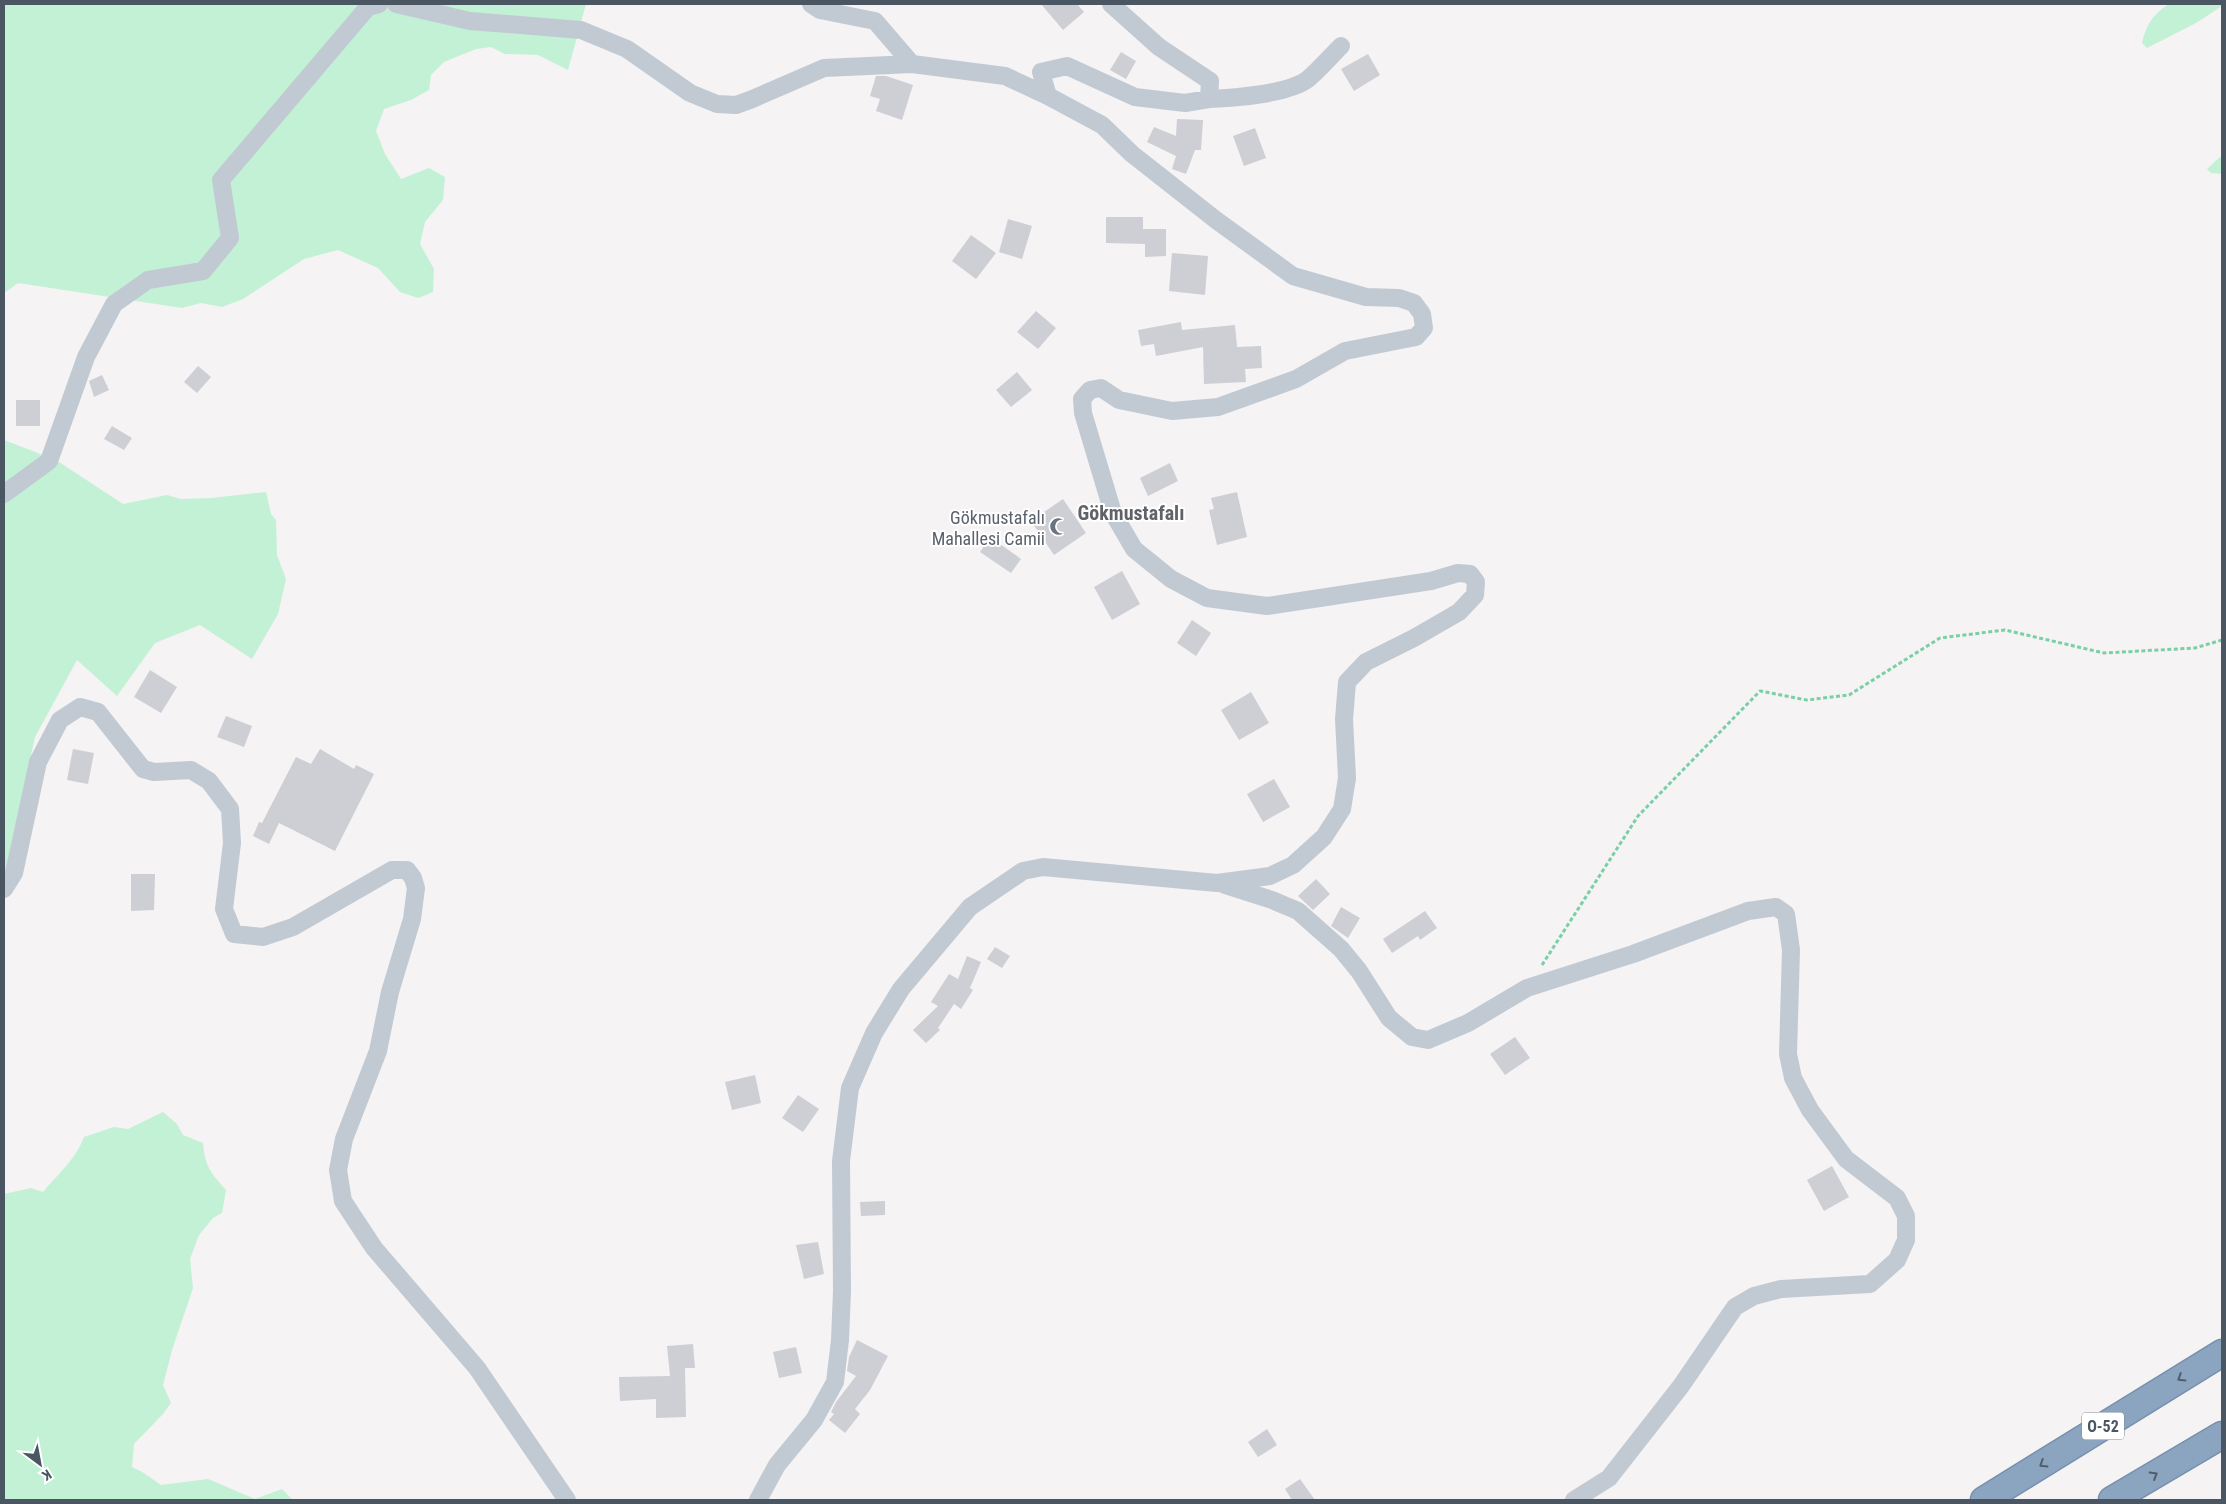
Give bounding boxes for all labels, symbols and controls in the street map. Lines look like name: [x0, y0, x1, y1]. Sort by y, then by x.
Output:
district label: Gökmustafalı: [1078, 501, 1184, 525]
place label: Gökmustafalı Mahallesi Camii: [932, 507, 1045, 549]
mosque icon: Gökmustafalı Mahallesi Camii: [1049, 517, 1069, 537]
one-way arrow: [2177, 1372, 2186, 1382]
road number: O-52: [2082, 1412, 2124, 1440]
north arrow: [15, 1439, 65, 1489]
one-way arrow: [2039, 1458, 2048, 1467]
text: K: [39, 1466, 54, 1484]
one-way arrow: [2148, 1472, 2157, 1482]

